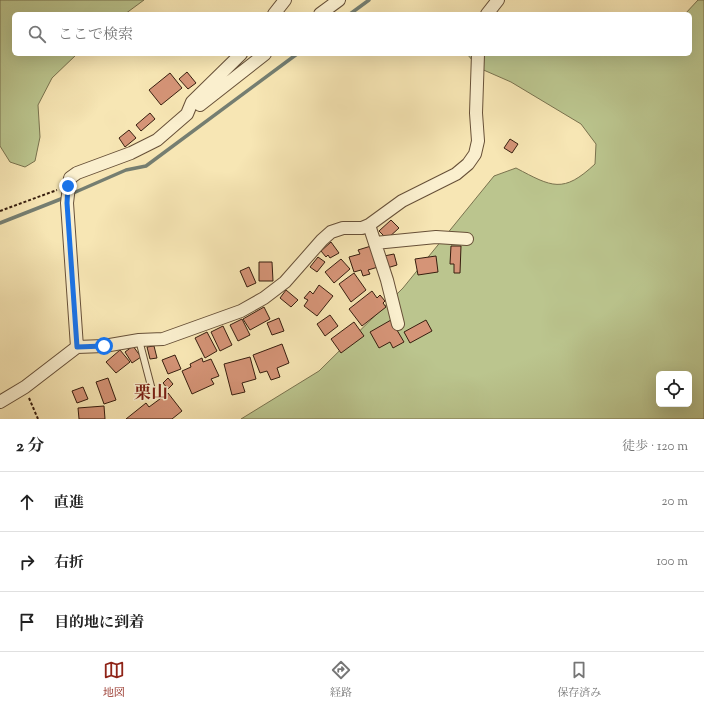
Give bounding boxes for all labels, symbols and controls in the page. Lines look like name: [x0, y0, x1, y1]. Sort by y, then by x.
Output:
search box: [12, 12, 692, 56]
icon: search: [26, 23, 48, 45]
text: ここで検索: [58, 25, 133, 46]
route end: [59, 177, 77, 195]
route start: [95, 337, 113, 355]
map controls: [656, 371, 692, 407]
button: locate: [656, 371, 692, 407]
district label: 栗山: [134, 382, 168, 406]
text: 2 分: [16, 435, 45, 459]
text: 徒歩 · 120 m: [622, 438, 688, 456]
icon: ahead: [16, 491, 38, 513]
text: 直進: [54, 493, 84, 514]
text: 20 m: [662, 493, 688, 511]
icon: right: [16, 551, 38, 573]
text: 右折: [54, 553, 84, 574]
text: 100 m: [656, 553, 688, 571]
icon: arrive: [16, 611, 38, 633]
text: 目的地に到着: [54, 613, 144, 634]
tab: 地図: [103, 659, 125, 701]
tab: 経路: [330, 659, 352, 701]
tab: 保存済み: [557, 659, 601, 701]

